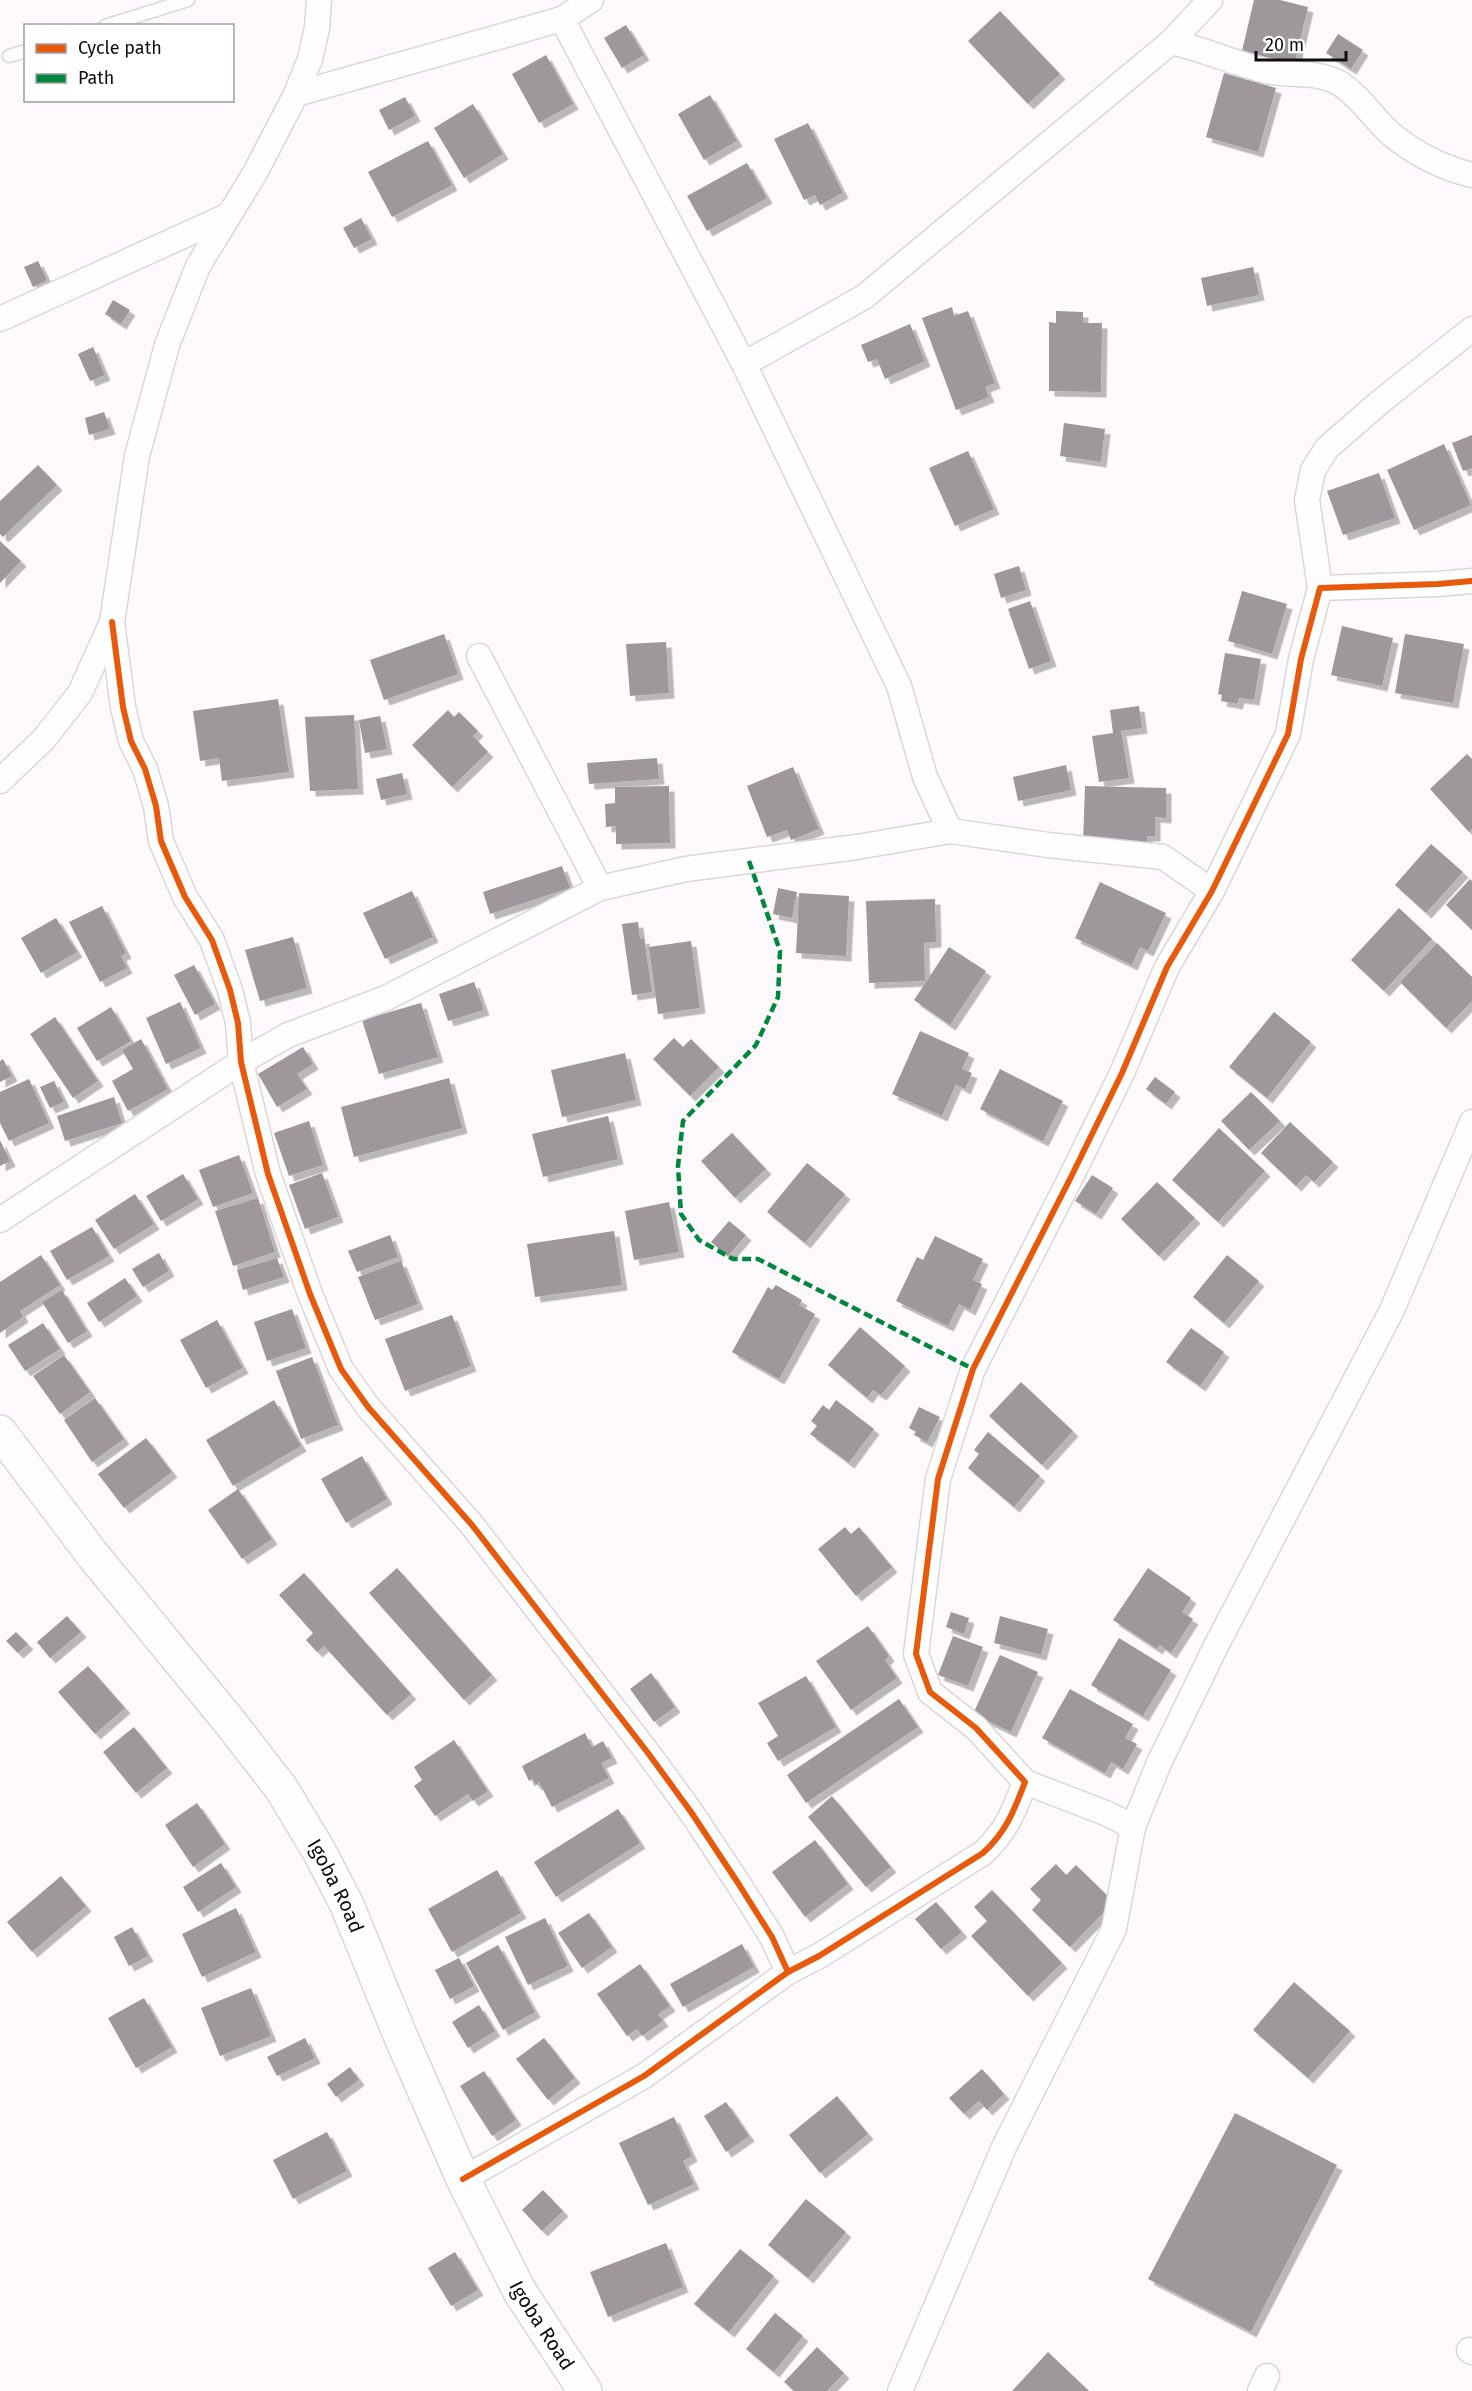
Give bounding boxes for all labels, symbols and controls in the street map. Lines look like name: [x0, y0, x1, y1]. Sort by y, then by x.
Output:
legend: [24, 24, 234, 102]
scale bar: [1256, 24, 1346, 62]
text: 20 m: [1265, 34, 1304, 56]
text: Cycle path: [78, 37, 162, 59]
text: Path: [78, 67, 114, 89]
street label: Igoba Road: [302, 1834, 369, 1936]
street label: Igoba Road: [504, 2277, 580, 2374]

